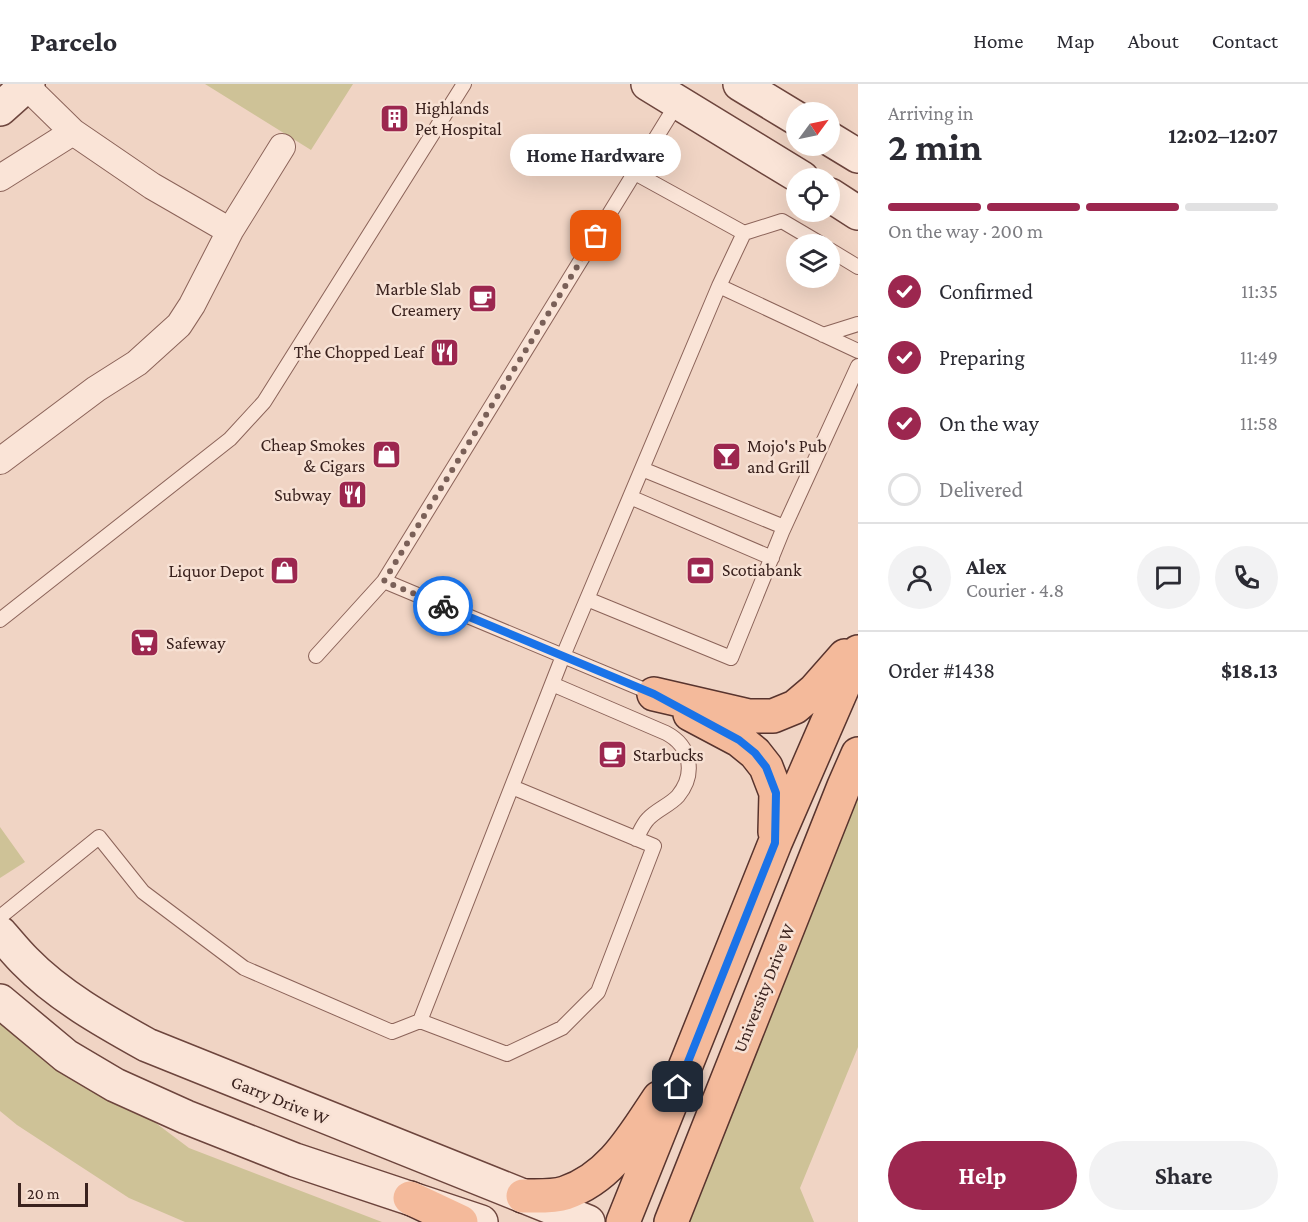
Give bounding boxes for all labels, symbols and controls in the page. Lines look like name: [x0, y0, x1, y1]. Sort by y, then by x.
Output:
text: Parcelo: [30, 26, 117, 57]
text: Home: [973, 29, 1023, 53]
text: Map: [1056, 29, 1095, 53]
text: About: [1128, 29, 1179, 53]
text: Contact: [1212, 29, 1278, 53]
place label: Highlands Pet Hospital: [415, 98, 502, 139]
building icon: Highlands Pet Hospital: [378, 102, 410, 134]
north arrow: [786, 102, 840, 156]
map controls: [786, 102, 840, 288]
text: Arriving in: [888, 102, 973, 124]
text: 12:02–12:07: [1168, 123, 1278, 148]
text: 2 min: [888, 125, 982, 168]
callout: Home Hardware: [510, 134, 682, 176]
text: Home Hardware: [526, 144, 665, 166]
button: locate: [786, 168, 840, 222]
pin: [570, 210, 621, 261]
icon: bag: [579, 219, 612, 252]
text: On the way · 200 m: [888, 220, 1043, 242]
button: layers: [786, 234, 840, 288]
icon: check: [888, 275, 921, 308]
place label: Marble Slab Creamery: [375, 279, 462, 320]
text: Confirmed: [939, 279, 1033, 304]
text: 11:35: [1241, 280, 1278, 302]
cafe icon: Marble Slab Creamery: [466, 283, 498, 315]
restaurant icon: The Chopped Leaf: [429, 336, 461, 368]
icon: check: [888, 341, 921, 374]
place label: The Chopped Leaf: [294, 342, 426, 362]
text: Preparing: [939, 345, 1025, 370]
text: 11:49: [1240, 346, 1278, 368]
icon: check: [888, 407, 921, 440]
text: On the way: [939, 411, 1039, 436]
text: 11:58: [1240, 412, 1278, 434]
place label: Cheap Smokes & Cigars: [260, 435, 365, 476]
place label: Mojo's Pub and Grill: [747, 436, 827, 477]
shop icon: Cheap Smokes & Cigars: [370, 439, 402, 471]
bar icon: Mojo's Pub and Grill: [710, 440, 742, 472]
text: Delivered: [939, 477, 1023, 502]
restaurant icon: Subway: [336, 479, 368, 511]
place label: Subway: [274, 485, 332, 505]
button: person: [888, 546, 951, 609]
button: chat: [1137, 546, 1200, 609]
button: phone: [1215, 546, 1278, 609]
bank icon: Scotiabank: [685, 554, 717, 586]
text: Alex: [966, 554, 1007, 579]
shop icon: Liquor Depot: [269, 555, 301, 587]
place label: Scotiabank: [722, 560, 802, 580]
place label: Liquor Depot: [169, 561, 265, 581]
courier: [413, 576, 473, 636]
text: Courier · 4.8: [966, 579, 1064, 601]
icon: bike: [427, 590, 460, 623]
supermarket icon: Safeway: [129, 627, 161, 659]
place label: Safeway: [166, 633, 226, 653]
text: Order #1438: [888, 658, 995, 683]
text: $18.13: [1221, 658, 1278, 683]
cafe icon: Starbucks: [596, 739, 628, 771]
place label: Starbucks: [633, 745, 704, 765]
street label: University Drive W: [729, 920, 799, 1055]
pin: [652, 1061, 703, 1112]
icon: home: [661, 1070, 694, 1103]
street label: Garry Drive W: [228, 1071, 332, 1129]
button: Help: [888, 1141, 1077, 1210]
button: Share: [1089, 1141, 1278, 1210]
scale bar: [18, 1180, 88, 1208]
text: 20 m: [27, 1185, 60, 1202]

